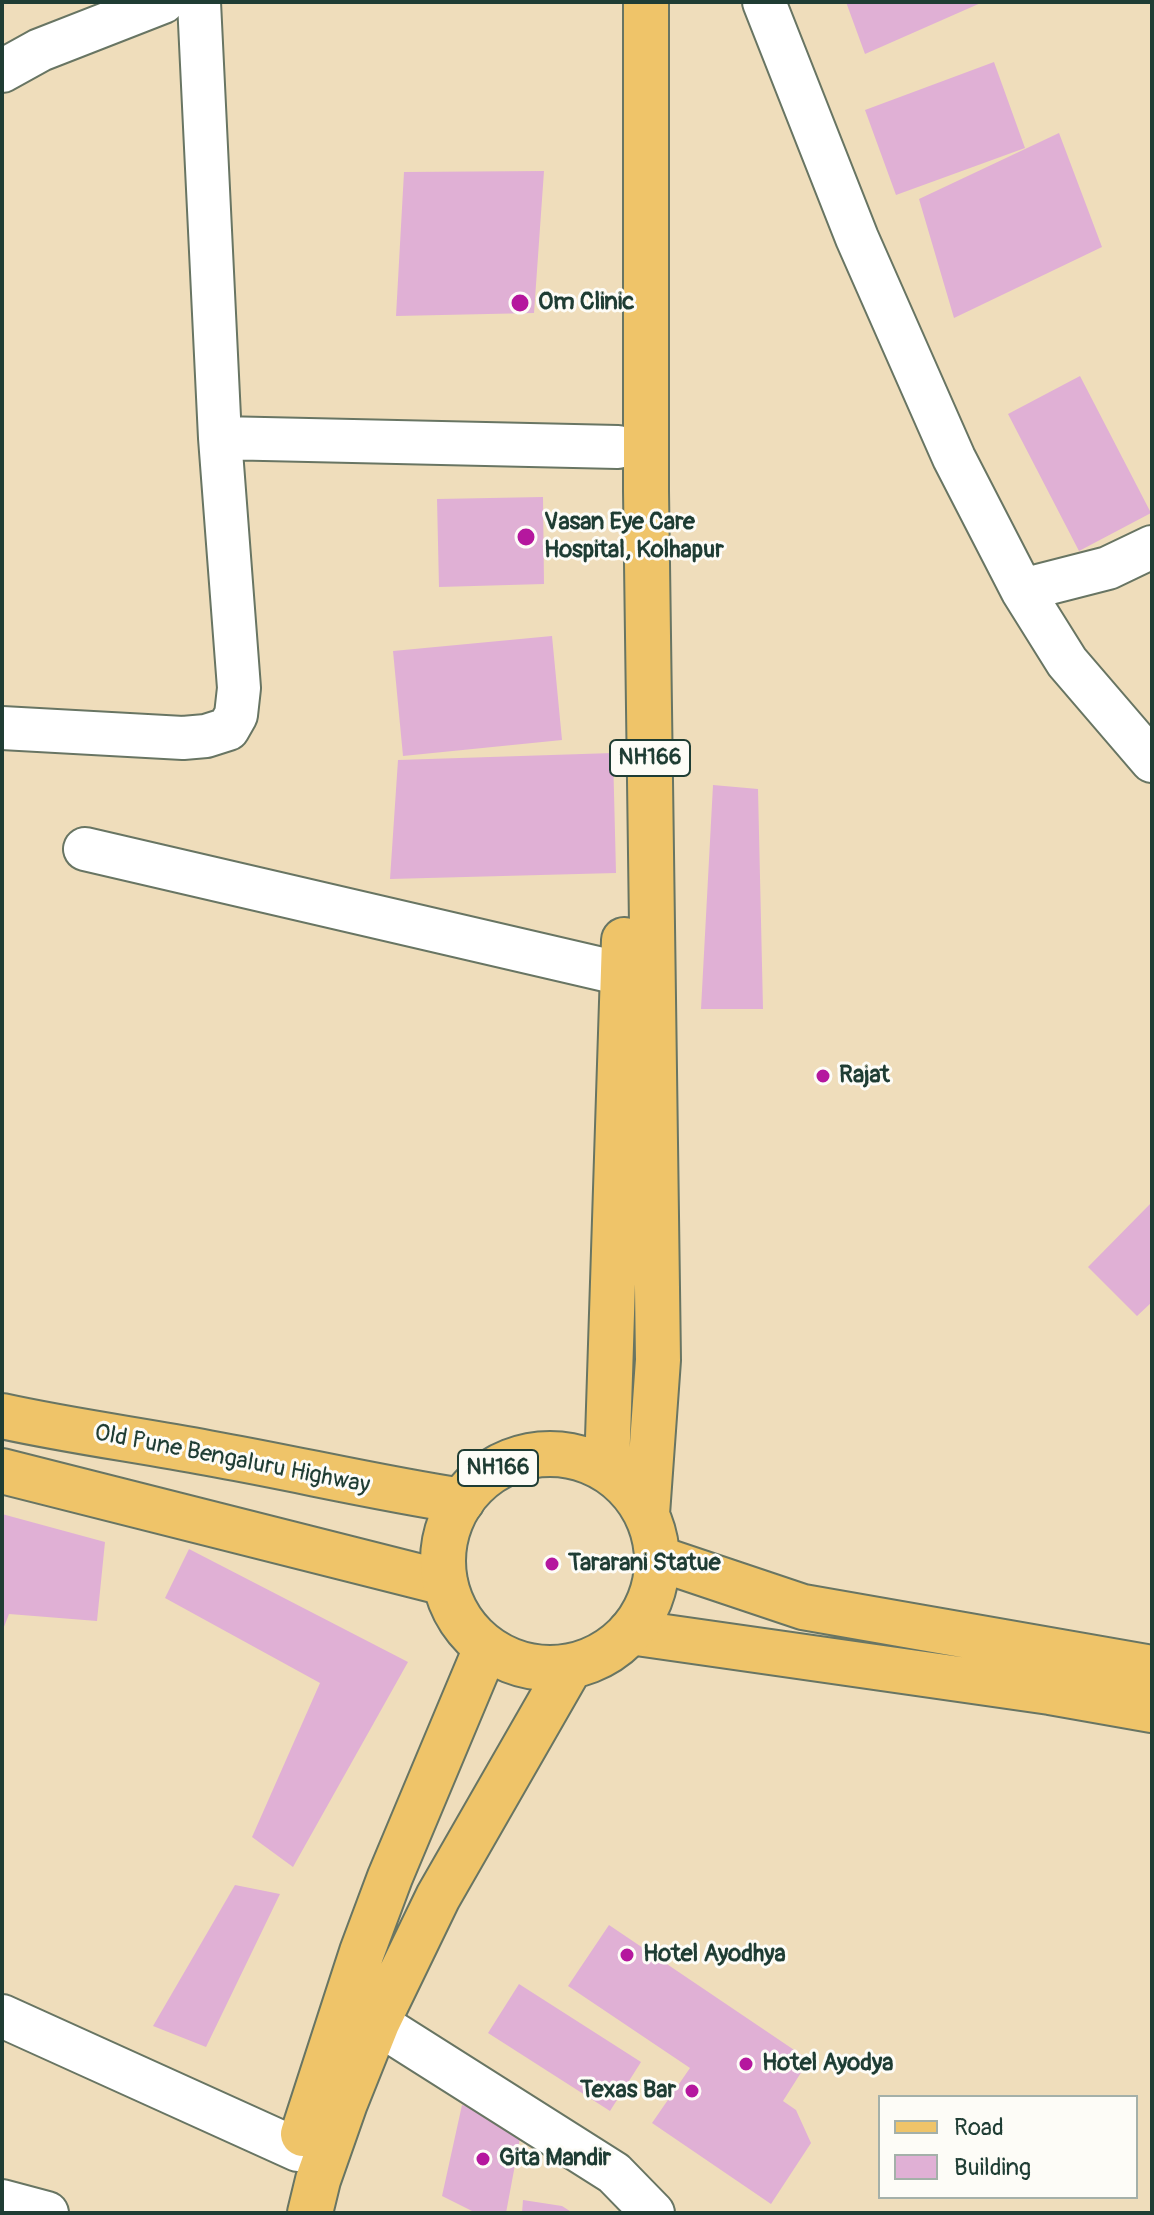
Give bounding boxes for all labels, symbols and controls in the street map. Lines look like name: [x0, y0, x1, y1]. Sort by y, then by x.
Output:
place label: Om Clinic: [538, 289, 634, 317]
marker: Om Clinic: [509, 292, 531, 314]
place label: Vasan Eye Care Hospital, Kolhapur: [544, 509, 724, 565]
marker: Vasan Eye Care Hospital, Kolhapur: [515, 526, 537, 548]
road number: NH166: [610, 740, 690, 776]
place label: Rajat: [839, 1062, 890, 1090]
marker: Rajat: [814, 1067, 832, 1085]
street label: Old Pune Bengaluru Highway: [92, 1419, 372, 1501]
road number: NH166: [458, 1450, 538, 1486]
place label: Tararani Statue: [568, 1550, 721, 1578]
marker: Tararani Statue: [543, 1555, 561, 1573]
place label: Hotel Ayodhya: [643, 1941, 786, 1969]
marker: Hotel Ayodhya: [618, 1946, 636, 1964]
place label: Hotel Ayodya: [762, 2050, 893, 2078]
marker: Hotel Ayodya: [737, 2055, 755, 2073]
place label: Texas Bar: [580, 2077, 676, 2105]
marker: Texas Bar: [683, 2082, 701, 2100]
legend: [878, 2095, 1138, 2199]
text: Road: [954, 2113, 1004, 2142]
place label: Gita Mandir: [499, 2145, 611, 2173]
marker: Gita Mandir: [474, 2150, 492, 2168]
text: Building: [954, 2153, 1031, 2182]

